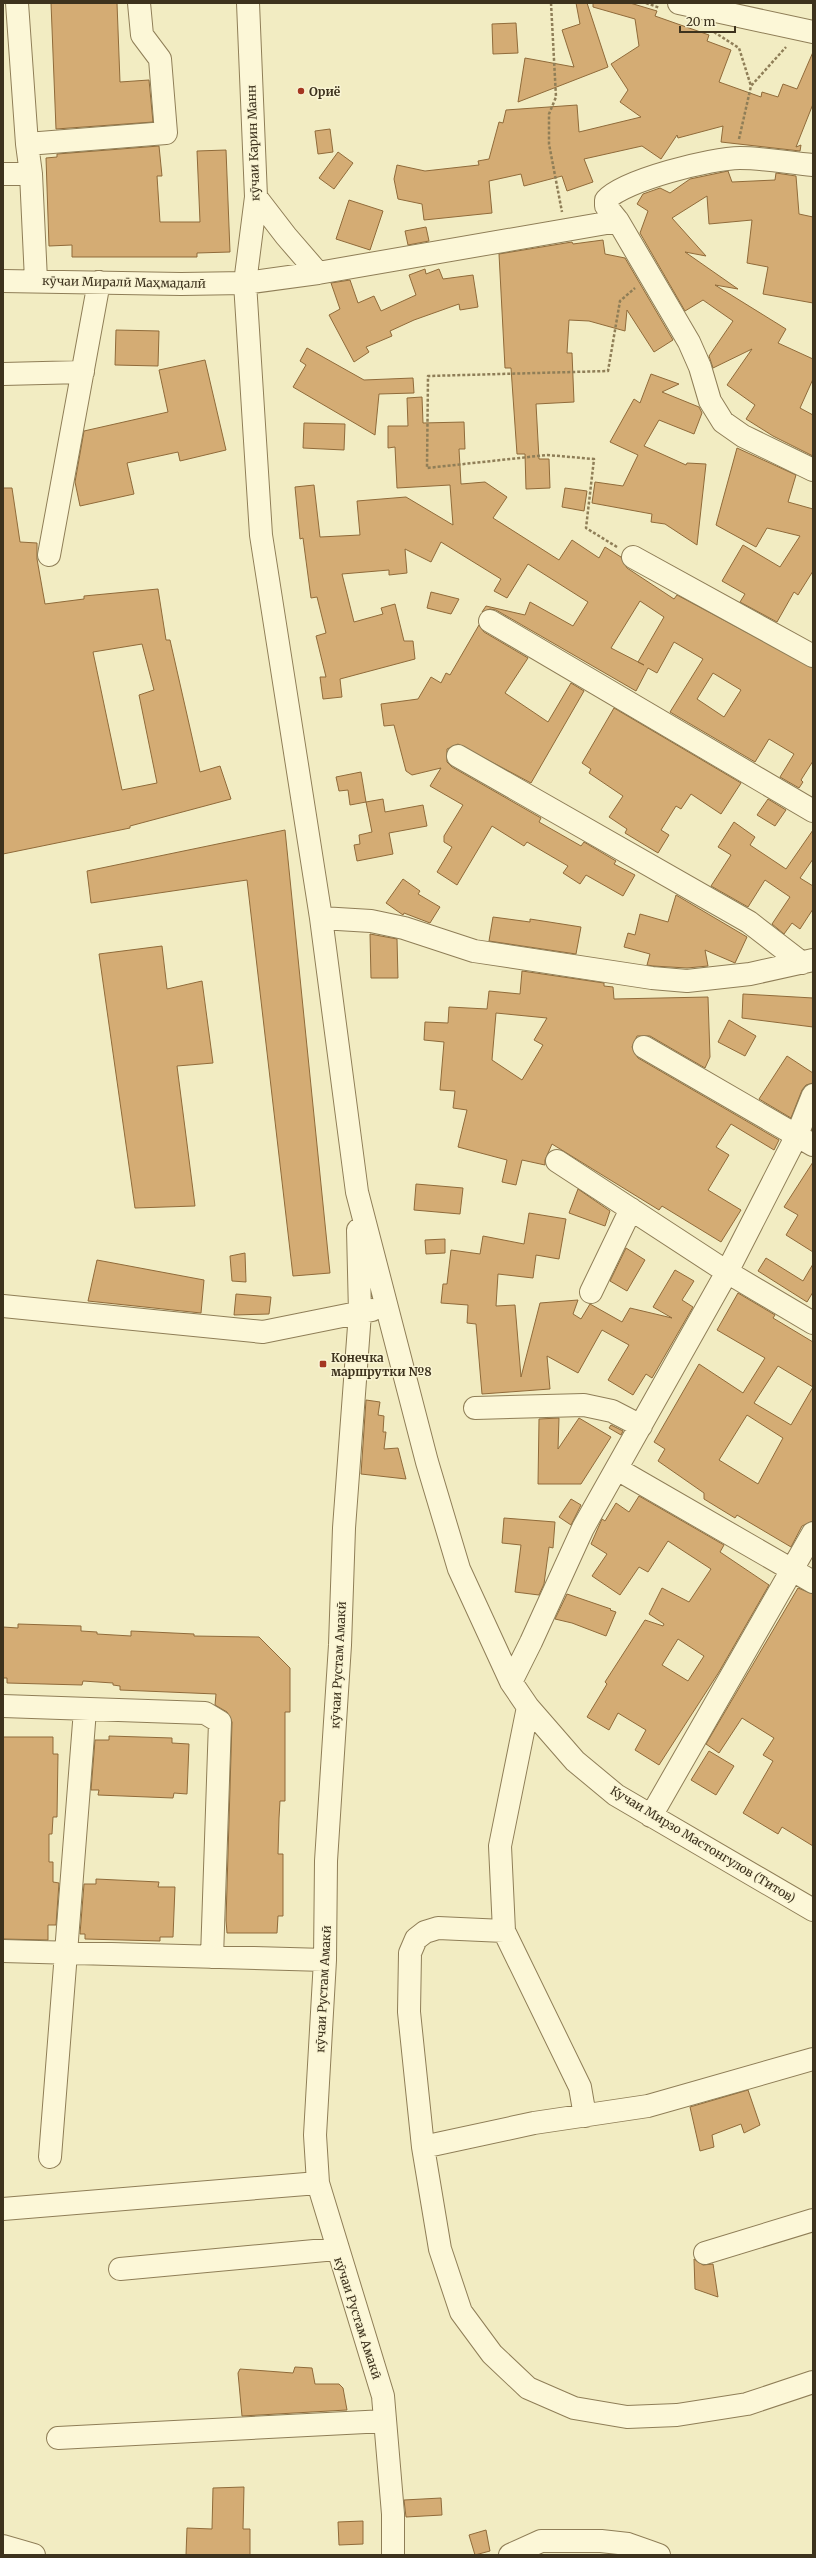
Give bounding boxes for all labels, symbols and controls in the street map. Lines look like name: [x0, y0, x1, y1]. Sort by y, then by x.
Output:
scale bar: [680, 8, 735, 34]
text: 20 m: [686, 14, 715, 29]
place label: Ориё: [309, 84, 341, 99]
street label: кӯчаи Карин Манн: [243, 85, 263, 201]
marker: Ориё: [296, 86, 306, 96]
street label: кӯчаи Миралӣ Маҳмадалӣ: [42, 273, 206, 291]
place label: Конечка маршрутки №8: [331, 1350, 432, 1379]
marker: Конечка маршрутки №8: [318, 1359, 328, 1369]
street label: кӯчаи Рустам Амакӣ: [327, 1601, 349, 1729]
street label: Кучаи Мирзо Мастонгулов (Титов): [608, 1783, 798, 1905]
street label: кӯчаи Рустам Амакӣ: [312, 1925, 334, 2053]
street label: кӯчаи Рустам Амакӣ: [331, 2255, 385, 2381]

